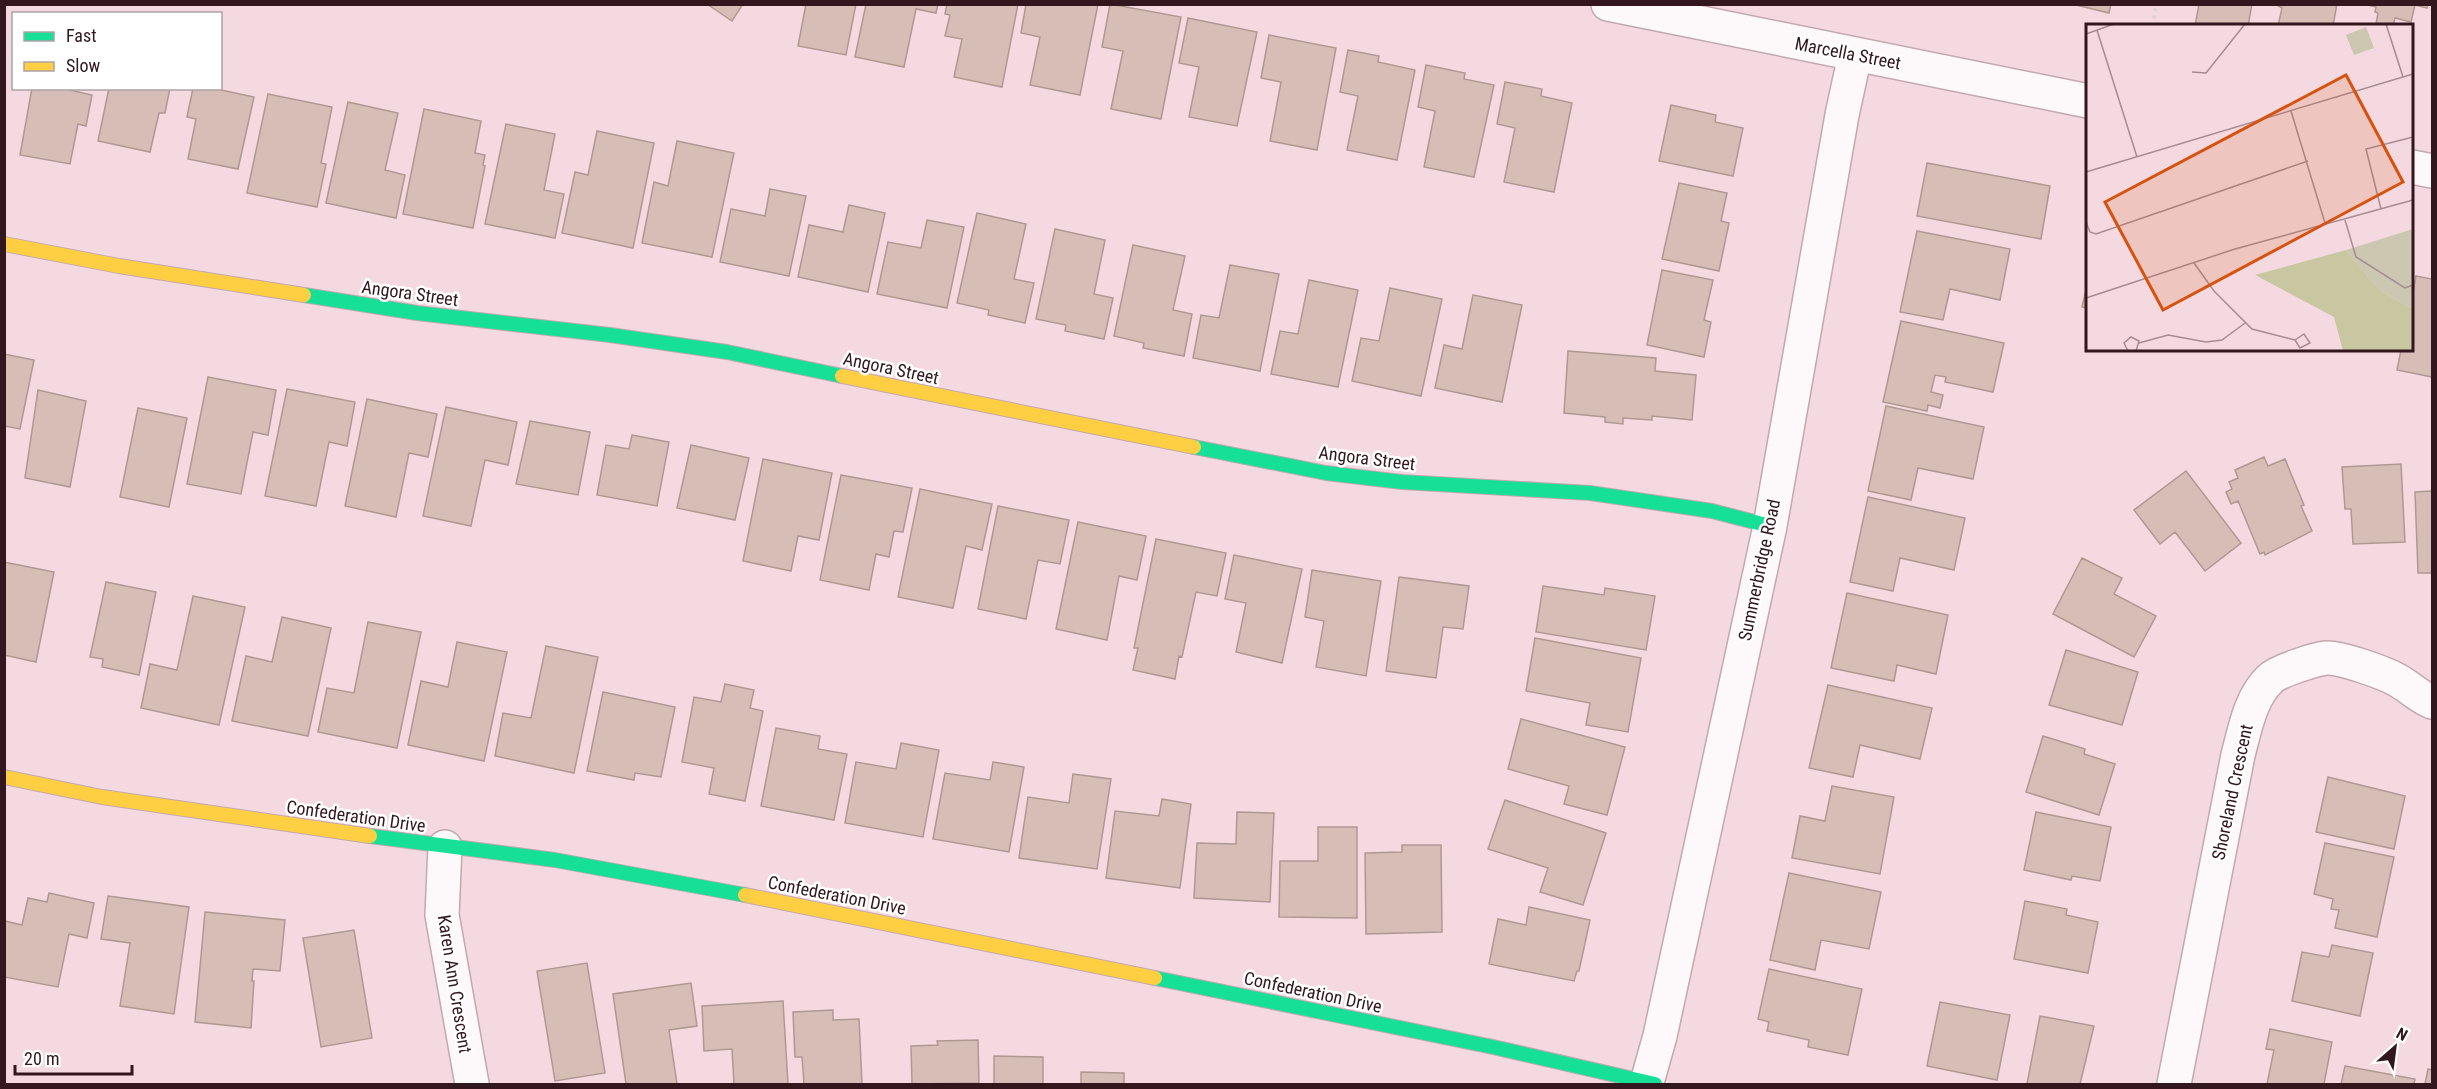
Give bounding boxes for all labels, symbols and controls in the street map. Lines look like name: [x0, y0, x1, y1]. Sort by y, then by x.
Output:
legend: [12, 12, 222, 90]
inset map: [2086, 24, 2413, 351]
text: Fast: [66, 25, 97, 46]
street label: Marcella Street: [1793, 32, 1903, 74]
text: Slow: [66, 55, 101, 76]
street label: Angora Street: [360, 276, 460, 310]
street label: Angora Street: [841, 348, 941, 388]
street label: Angora Street: [1318, 442, 1416, 474]
street label: Summerbridge Road: [1734, 497, 1784, 643]
street label: Shoreland Crescent: [2207, 722, 2257, 862]
street label: Confederation Drive: [285, 796, 427, 836]
street label: Confederation Drive: [766, 871, 908, 919]
street label: Karen Ann Crescent: [434, 913, 476, 1055]
street label: Confederation Drive: [1242, 967, 1384, 1017]
north arrow: [2365, 1017, 2425, 1077]
text: N: [2393, 1024, 2411, 1045]
scale bar: [15, 1038, 132, 1076]
text: 20 m: [24, 1048, 59, 1069]

